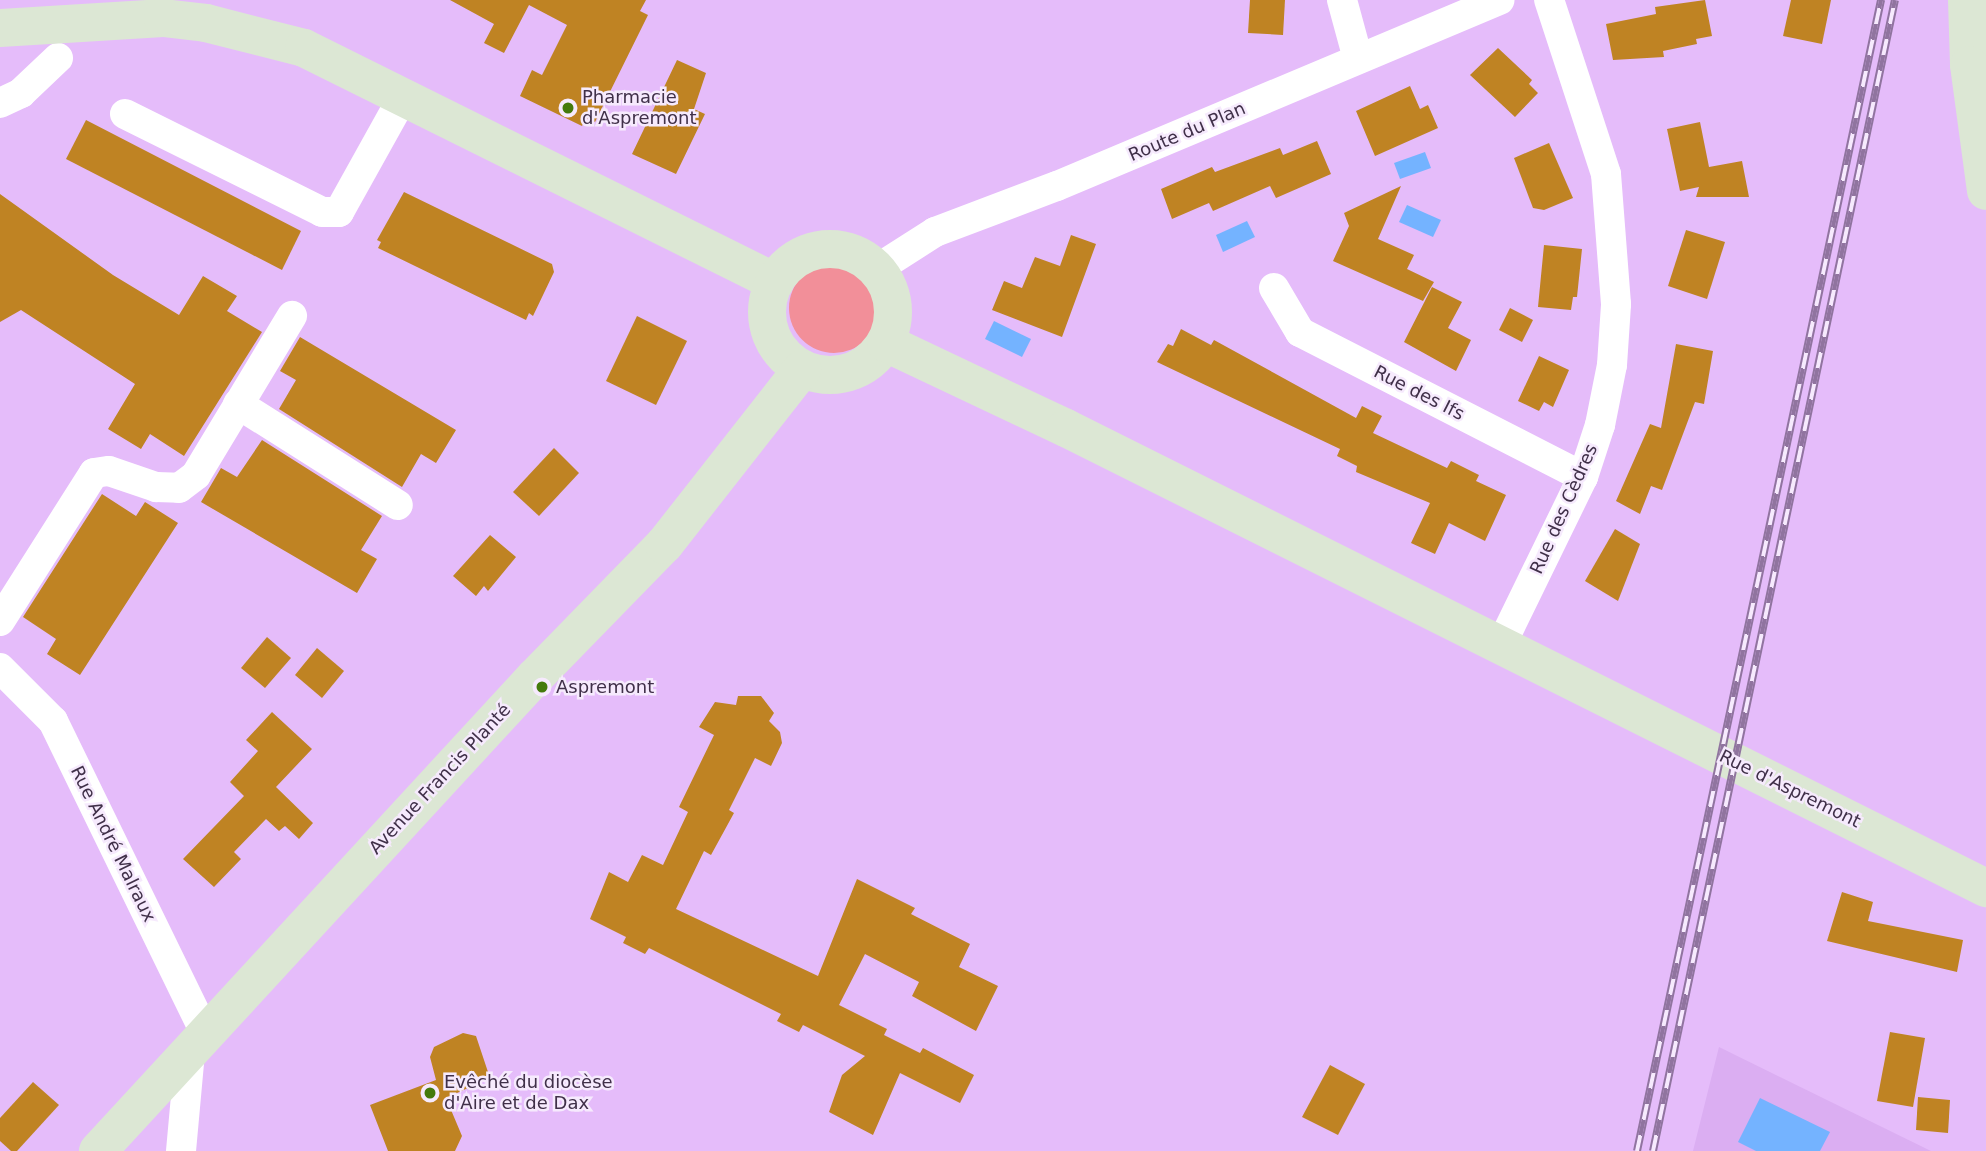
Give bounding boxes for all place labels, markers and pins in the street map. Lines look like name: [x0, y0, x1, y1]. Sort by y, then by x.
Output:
place label: Pharmacie d'Aspremont: [582, 87, 697, 130]
marker: Pharmacie d'Aspremont: [560, 100, 576, 116]
place label: Aspremont: [556, 676, 654, 698]
marker: Aspremont: [534, 679, 550, 695]
place label: Evêché du diocèse d'Aire et de Dax: [444, 1072, 613, 1114]
marker: Evêché du diocèse d'Aire et de Dax: [422, 1085, 438, 1101]

